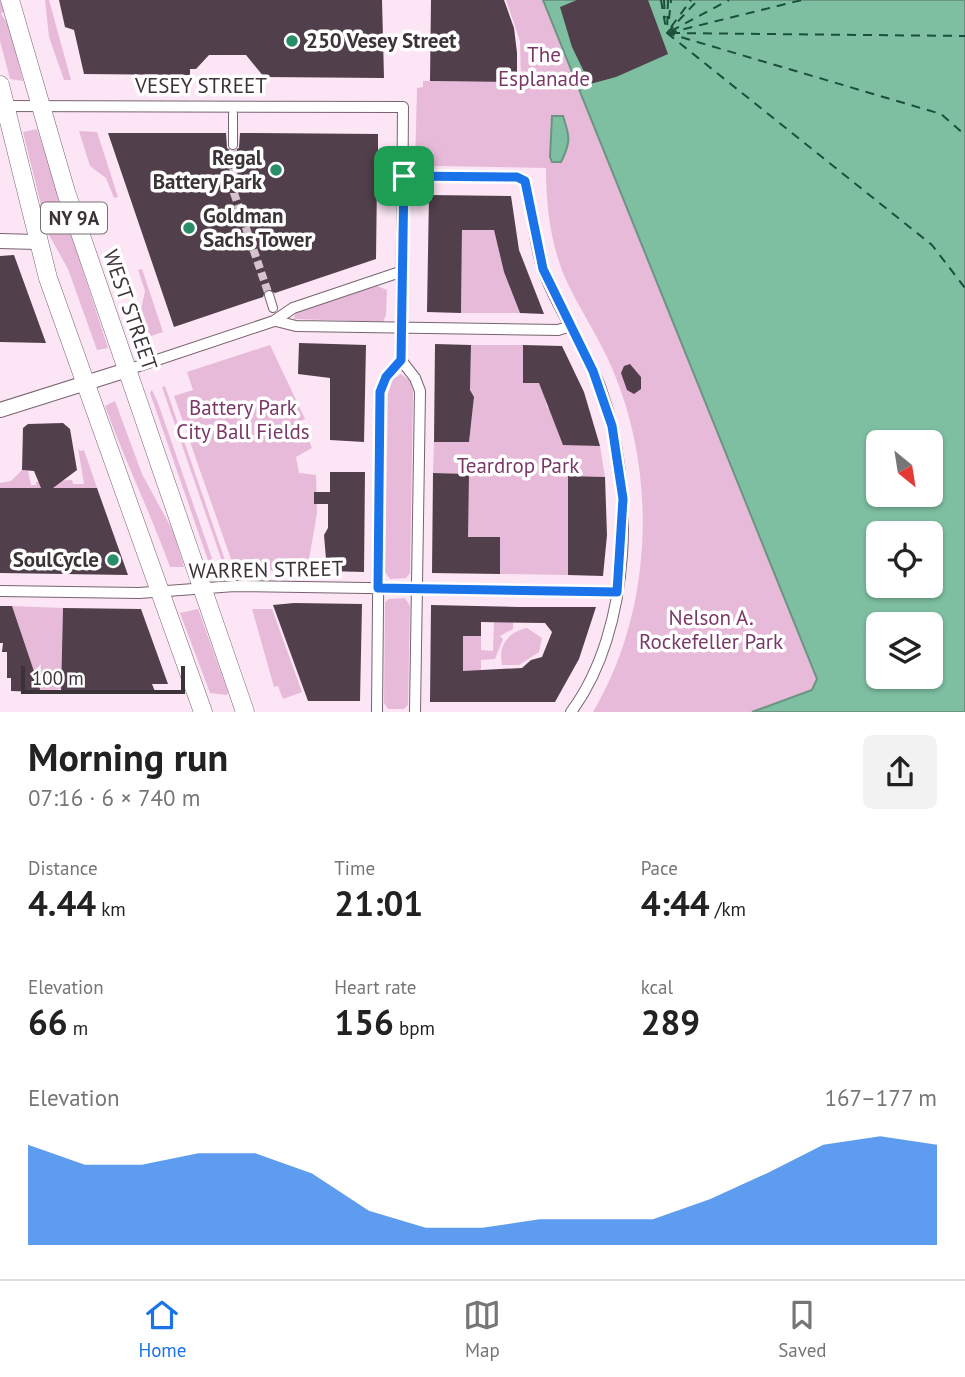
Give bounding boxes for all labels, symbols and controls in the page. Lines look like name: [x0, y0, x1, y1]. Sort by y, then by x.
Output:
place label: 250 Vesey Street: [306, 27, 457, 54]
marker: 250 Vesey Street: [284, 33, 300, 49]
park label: The Esplanade: [498, 41, 590, 92]
street label: VESEY STREET: [134, 72, 267, 99]
place label: Regal Battery Park: [153, 144, 263, 195]
pin: [374, 146, 434, 206]
icon: arrive: [385, 157, 423, 195]
marker: Regal Battery Park: [268, 162, 284, 178]
road number: NY 9A: [41, 202, 107, 233]
place label: Goldman Sachs Tower: [203, 202, 312, 253]
marker: Goldman Sachs Tower: [181, 220, 197, 236]
street label: WEST STREET: [97, 246, 164, 374]
park label: Battery Park City Ball Fields: [176, 394, 310, 445]
north arrow: [866, 430, 943, 508]
map controls: [866, 430, 943, 689]
park label: Teardrop Park: [457, 452, 579, 479]
button: locate: [866, 521, 943, 598]
place label: SoulCycle: [13, 546, 99, 573]
marker: SoulCycle: [105, 552, 121, 568]
street label: WARREN STREET: [188, 555, 344, 584]
park label: Nelson A. Rockefeller Park: [639, 604, 783, 655]
button: layers: [866, 612, 943, 689]
scale bar: [21, 663, 186, 695]
text: 100 m: [32, 666, 84, 690]
text: Morning run: [28, 732, 228, 781]
button: share: [863, 735, 937, 809]
text: 07:16 · 6 × 740 m: [28, 783, 200, 812]
text: Distance: [28, 856, 98, 880]
text: Time: [334, 856, 375, 880]
text: Pace: [641, 856, 678, 880]
text: 4.44: [28, 880, 96, 926]
text: 21:01: [334, 880, 423, 926]
text: 4:44: [641, 880, 710, 926]
text: km: [96, 897, 126, 921]
text: /km: [710, 897, 746, 921]
text: Elevation: [28, 975, 104, 999]
text: Heart rate: [334, 975, 416, 999]
text: kcal: [641, 975, 673, 999]
text: 66: [28, 999, 68, 1045]
text: 156: [334, 999, 394, 1045]
text: 289: [641, 999, 700, 1045]
text: m: [68, 1016, 88, 1040]
text: bpm: [394, 1016, 435, 1040]
text: Elevation: [28, 1083, 120, 1112]
text: 167–177 m: [825, 1083, 937, 1112]
tab: Home: [138, 1296, 186, 1362]
tab: Map: [463, 1296, 501, 1362]
tab: Saved: [778, 1296, 827, 1362]

